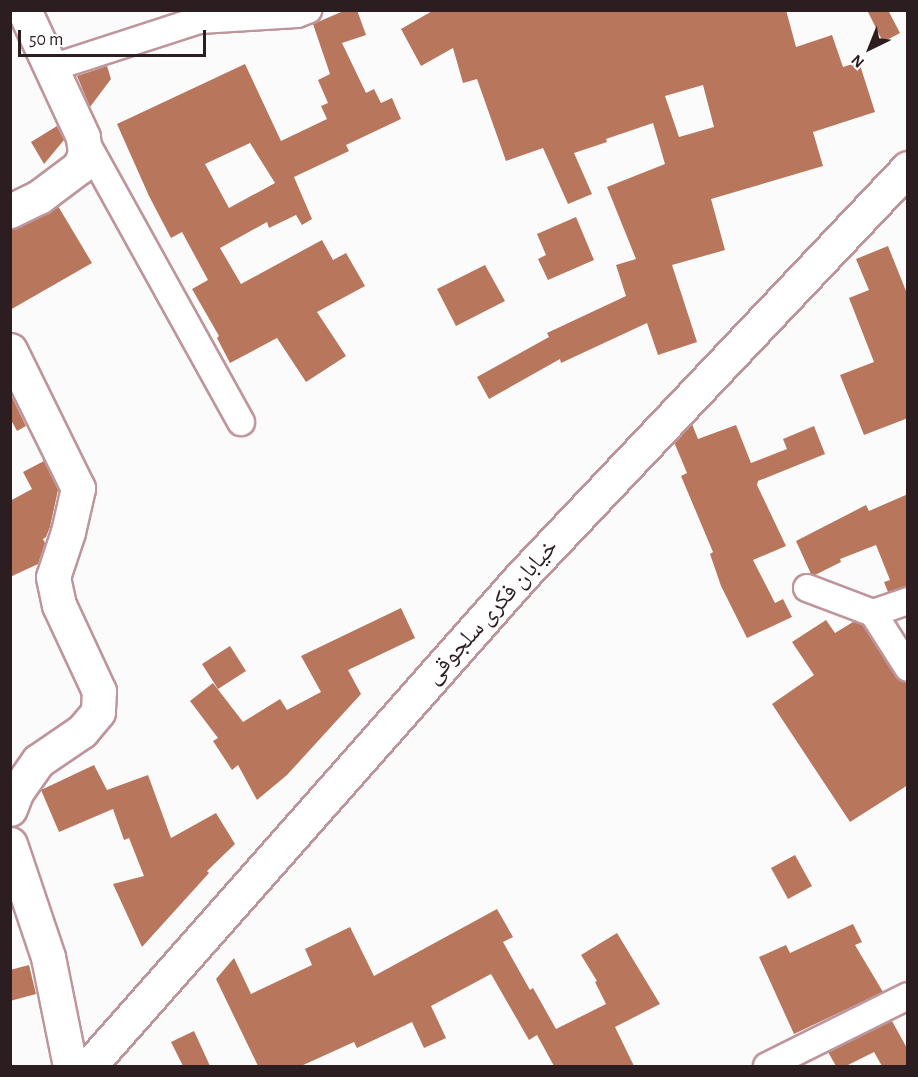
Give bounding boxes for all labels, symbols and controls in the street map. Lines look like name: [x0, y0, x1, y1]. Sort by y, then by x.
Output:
scale bar: [21, 18, 208, 56]
north arrow: [840, 18, 900, 78]
text: 50 m: [29, 31, 63, 49]
text: N: [848, 52, 867, 71]
street label: خیابان فکری سلجوقی: [419, 533, 565, 691]

